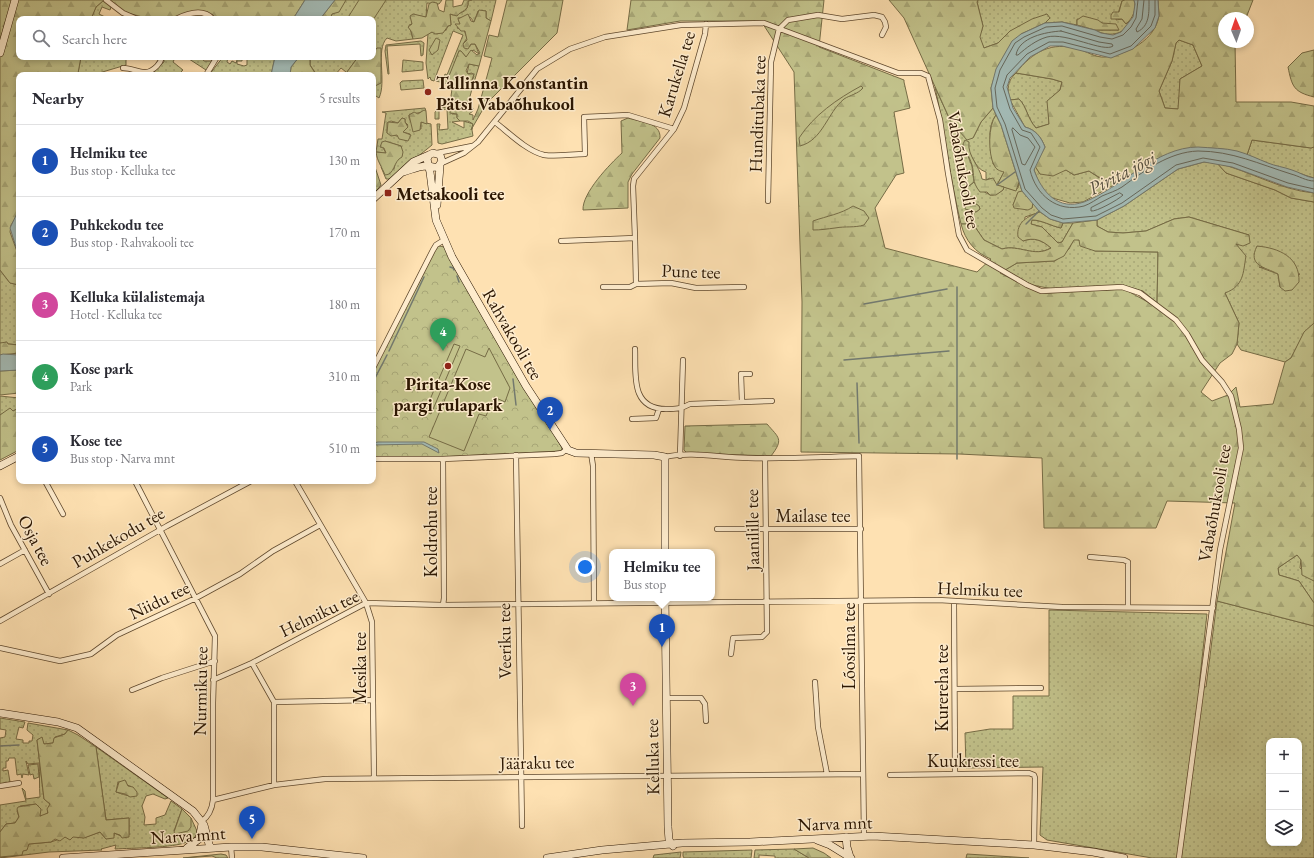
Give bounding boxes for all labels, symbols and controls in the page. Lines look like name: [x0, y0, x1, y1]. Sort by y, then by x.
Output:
north arrow: [1218, 12, 1254, 48]
search box: [16, 16, 376, 60]
icon: search: [30, 27, 52, 49]
street label: Karukella tee: [652, 28, 700, 120]
text: Search here: [62, 29, 127, 48]
street label: Hunditubaka tee: [743, 55, 771, 173]
place label: Tallinna Konstantin Pätsi Vabaõhukool: [436, 71, 588, 115]
text: Nearby: [32, 87, 84, 109]
marker: Tallinna Konstantin Pätsi Vabaõhukool: [423, 87, 433, 97]
text: 5 results: [319, 90, 360, 107]
street label: Vabaõhukooli tee: [942, 109, 986, 231]
text: Helmiku tee: [70, 143, 147, 162]
water label: Pirita jõgi: [1084, 145, 1162, 201]
text: 1: [42, 152, 48, 169]
text: 130 m: [329, 152, 360, 169]
text: Bus stop · Kelluka tee: [70, 162, 176, 179]
place label: Metsakooli tee: [396, 182, 505, 205]
marker: Metsakooli tee: [383, 188, 393, 198]
text: Puhkekodu tee: [70, 215, 163, 234]
text: 2: [42, 224, 48, 241]
text: 170 m: [329, 224, 360, 241]
text: Bus stop · Rahvakooli tee: [70, 234, 194, 251]
street label: Pune tee: [661, 258, 721, 284]
street label: Rahvakooli tee: [478, 284, 548, 384]
text: Kelluka külalistemaja: [70, 287, 205, 306]
text: 3: [42, 296, 48, 313]
text: 180 m: [329, 296, 360, 313]
text: Hotel · Kelluka tee: [70, 306, 162, 323]
pin: 4: [430, 318, 456, 351]
text: Kose park: [70, 359, 133, 378]
marker: Pirita-Kose pargi rulapark: [443, 361, 453, 371]
text: 4: [42, 368, 48, 385]
text: 310 m: [329, 368, 360, 385]
place label: Pirita-Kose pargi rulapark: [393, 372, 504, 416]
text: Park: [70, 378, 92, 395]
pin: 2: [537, 397, 563, 430]
text: Kose tee: [70, 431, 122, 450]
text: 5: [42, 440, 48, 457]
text: 510 m: [329, 440, 360, 457]
street label: Vabaõhukooli tee: [1192, 442, 1236, 564]
text: Bus stop · Narva mnt: [70, 450, 175, 467]
street label: Koldrohu tee: [419, 487, 442, 577]
street label: Jaanilille tee: [740, 489, 764, 573]
street label: Puhkekodu tee: [68, 501, 168, 573]
street label: Mailase tee: [776, 504, 850, 527]
street label: Osja tee: [13, 511, 59, 569]
popup: [609, 549, 715, 601]
your location: [575, 557, 595, 577]
text: Helmiku tee: [623, 557, 701, 576]
street label: Niidu tee: [125, 575, 193, 625]
text: Bus stop: [623, 576, 666, 593]
street label: Helmiku tee: [937, 576, 1023, 602]
street label: Helmiku tee: [276, 584, 362, 642]
street label: Lõosilma tee: [837, 602, 860, 690]
street label: Veeriku tee: [492, 603, 516, 679]
pin: 1: [649, 614, 675, 647]
street label: Mesika tee: [348, 632, 371, 704]
street label: Kurereha tee: [930, 644, 953, 732]
street label: Nurmiku tee: [188, 646, 212, 736]
pin: 3: [620, 673, 646, 706]
street label: Kelluka tee: [640, 719, 664, 795]
map controls: [1266, 738, 1302, 846]
button: +: [1266, 738, 1302, 774]
street label: Kuukressi tee: [927, 749, 1019, 772]
street label: Jääraku tee: [497, 750, 575, 774]
button: −: [1266, 774, 1302, 810]
pin: 5: [239, 806, 265, 839]
street label: Narva mnt: [797, 810, 873, 836]
button: layers: [1266, 810, 1302, 846]
street label: Narva mnt: [150, 821, 227, 849]

